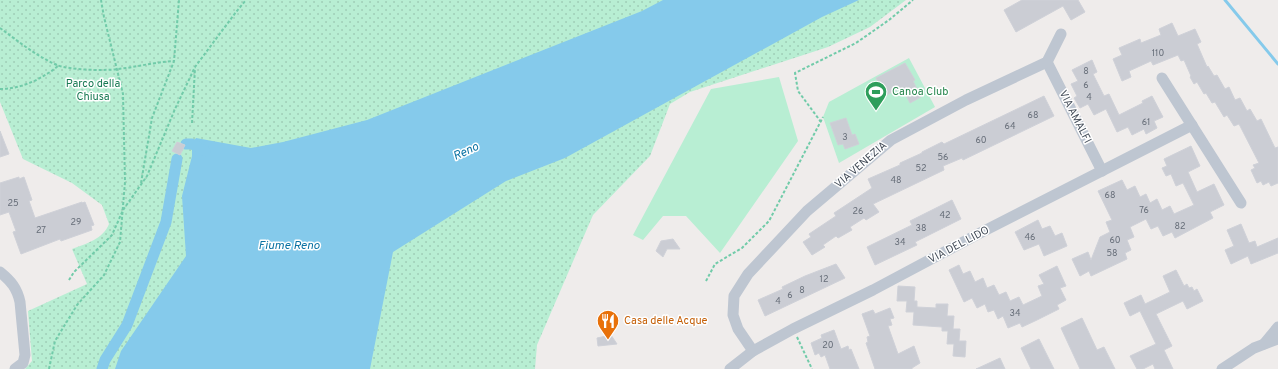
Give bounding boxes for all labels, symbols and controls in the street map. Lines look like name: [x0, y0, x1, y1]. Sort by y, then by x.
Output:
house number: 110: [1152, 48, 1164, 59]
house number: 8: [1083, 66, 1089, 77]
park label: Parco della Chiusa: [66, 77, 121, 104]
sports icon: Canoa Club: [863, 79, 889, 112]
house number: 6: [1083, 80, 1089, 91]
place label: Canoa Club: [892, 85, 948, 99]
street label: VIA AMALFI: [1056, 88, 1094, 146]
house number: 4: [1086, 92, 1092, 103]
house number: 68: [1028, 110, 1038, 121]
house number: 61: [1142, 117, 1150, 128]
house number: 64: [1005, 121, 1016, 132]
house number: 3: [842, 132, 848, 143]
house number: 60: [975, 135, 987, 146]
water label: Reno: [451, 139, 482, 165]
street label: VIA VENEZIA: [832, 139, 890, 191]
house number: 56: [938, 152, 948, 163]
house number: 52: [915, 163, 927, 174]
house number: 48: [890, 175, 902, 186]
house number: 68: [1105, 190, 1115, 201]
house number: 25: [7, 198, 19, 209]
house number: 76: [1139, 205, 1149, 216]
house number: 26: [853, 206, 863, 217]
house number: 42: [939, 210, 951, 221]
house number: 29: [71, 217, 81, 228]
house number: 82: [1175, 221, 1185, 232]
house number: 38: [916, 223, 926, 234]
street label: VIA DEL LIDO: [926, 223, 992, 267]
house number: 27: [36, 225, 46, 236]
house number: 46: [1025, 232, 1035, 243]
house number: 60: [1109, 235, 1121, 246]
house number: 34: [894, 237, 906, 248]
water label: Fiume Reno: [258, 238, 320, 254]
house number: 58: [1106, 248, 1118, 259]
house number: 12: [820, 274, 828, 285]
house number: 8: [799, 285, 805, 296]
house number: 6: [787, 290, 793, 301]
house number: 4: [775, 296, 781, 307]
restaurant icon: Casa delle Acque: [595, 308, 621, 341]
house number: 34: [1009, 308, 1021, 319]
place label: Casa delle Acque: [624, 314, 708, 328]
house number: 20: [822, 340, 834, 351]

